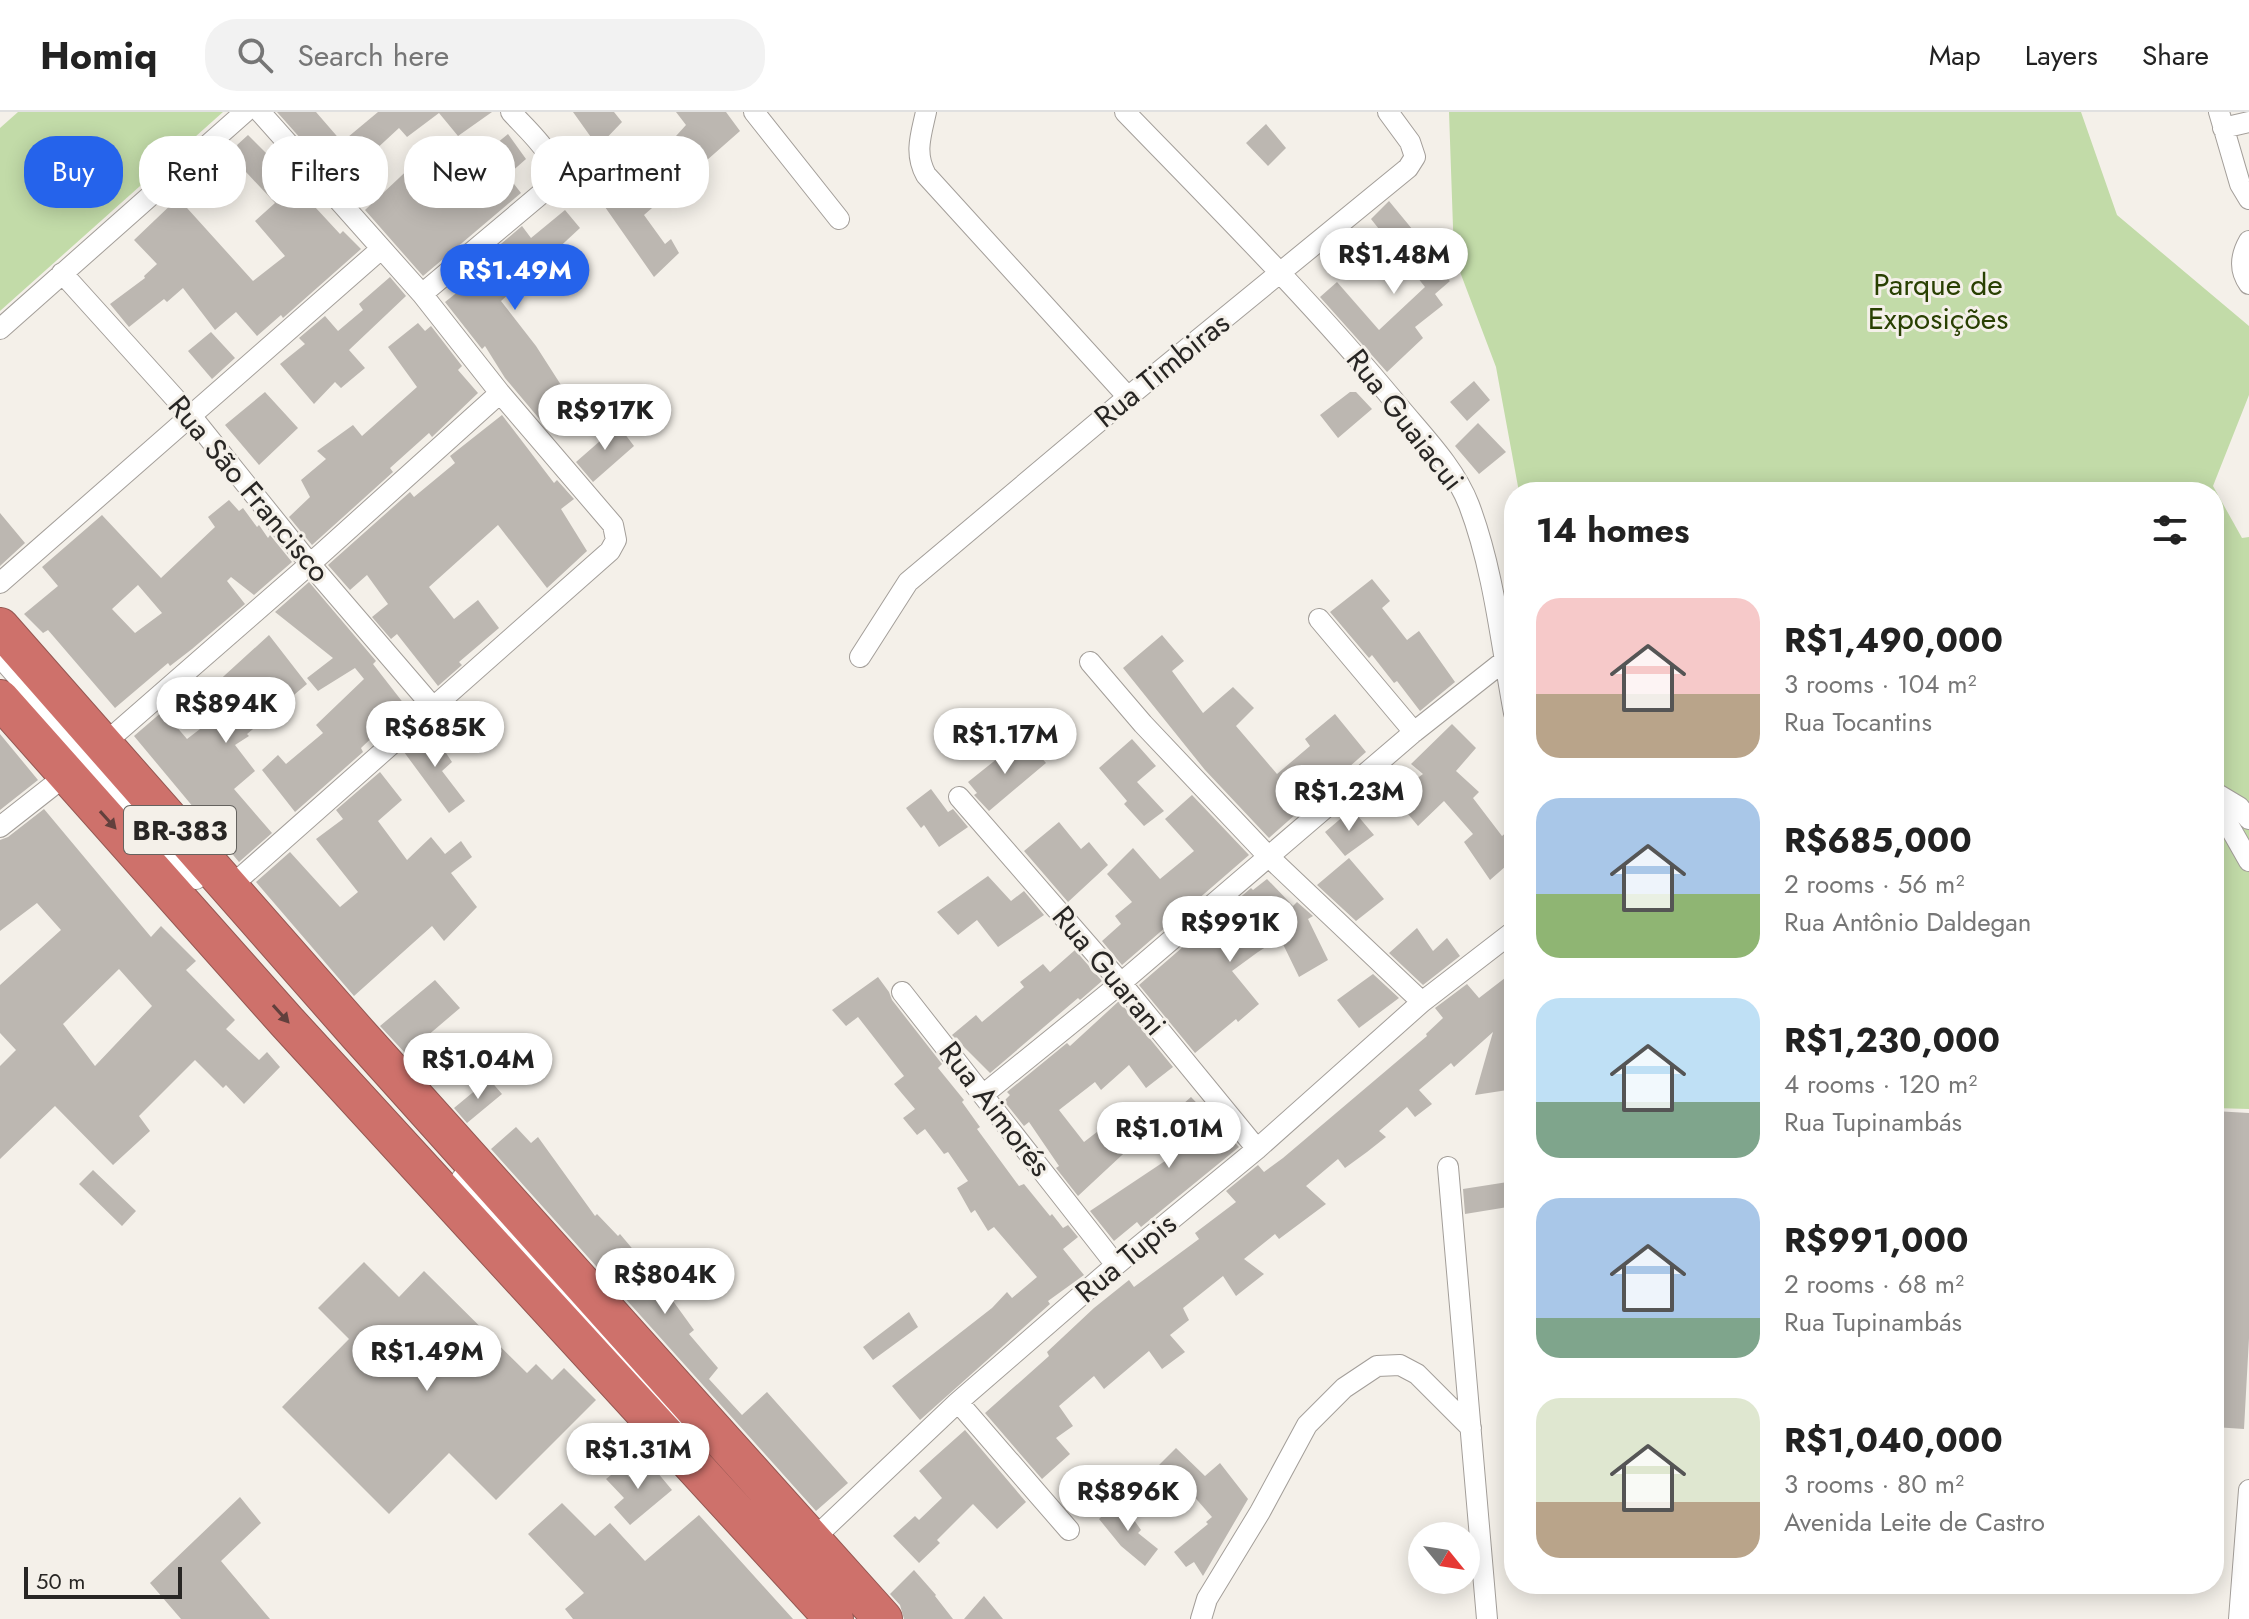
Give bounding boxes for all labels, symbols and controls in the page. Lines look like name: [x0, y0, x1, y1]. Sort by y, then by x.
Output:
search box: [205, 19, 765, 91]
text: Homiq: [40, 28, 157, 83]
icon: search: [233, 33, 277, 77]
text: Search here: [297, 34, 449, 77]
text: Map: [1929, 35, 1981, 76]
text: Layers: [2025, 35, 2098, 76]
text: Share: [2142, 35, 2209, 76]
chip: Buy: [24, 136, 123, 208]
chip: Rent: [139, 136, 246, 208]
chip: Filters: [262, 136, 388, 208]
chip: New: [404, 136, 515, 208]
chip: Apartment: [531, 136, 709, 208]
pin: R$1.48M: [1320, 228, 1468, 296]
text: R$1.48M: [1338, 235, 1450, 273]
pin: R$1.49M: [441, 244, 589, 312]
text: R$1.49M: [458, 251, 572, 289]
park label: Parque de Exposições: [1868, 263, 2008, 340]
street label: Rua Timbiras: [1085, 302, 1238, 438]
street label: Rua Guaiacui: [1336, 340, 1475, 500]
pin: R$917K: [540, 384, 670, 452]
street label: Rua São Francisco: [158, 386, 340, 591]
text: R$917K: [556, 391, 654, 429]
text: 14 homes: [1536, 506, 1690, 555]
icon: filters: [2148, 508, 2192, 552]
text: R$1,490,000: [1784, 616, 2003, 665]
icon: home: [1600, 630, 1696, 726]
text: 3 rooms · 104 m²: [1784, 665, 1977, 703]
pin: R$894K: [161, 677, 291, 745]
text: R$894K: [174, 684, 278, 722]
pin: R$685K: [370, 701, 500, 769]
text: Rua Tocantins: [1784, 703, 1932, 741]
text: R$685K: [384, 708, 486, 746]
pin: R$1.17M: [931, 708, 1079, 776]
text: R$1.17M: [952, 715, 1058, 753]
pin: R$1.23M: [1275, 765, 1423, 833]
text: R$1.23M: [1294, 772, 1404, 810]
road number: BR-383: [124, 806, 236, 854]
one-way arrow: [98, 811, 116, 830]
text: R$685,000: [1784, 816, 1972, 865]
icon: home: [1600, 830, 1696, 926]
text: 2 rooms · 56 m²: [1784, 865, 1964, 903]
street label: Rua Guarani: [1042, 896, 1177, 1045]
pin: R$991K: [1165, 896, 1295, 964]
text: R$991K: [1180, 903, 1280, 941]
text: Rua Antônio Daldegan: [1784, 903, 2032, 941]
one-way arrow: [271, 1005, 289, 1024]
text: R$1,230,000: [1784, 1016, 2000, 1065]
icon: home: [1600, 1030, 1696, 1126]
street label: Rua Aimorés: [929, 1032, 1062, 1185]
pin: R$1.04M: [404, 1033, 552, 1101]
text: R$1.04M: [421, 1040, 535, 1078]
text: 4 rooms · 120 m²: [1784, 1065, 1977, 1103]
pin: R$1.01M: [1095, 1102, 1243, 1170]
text: Rua Tupinambás: [1784, 1103, 1962, 1141]
text: R$1.01M: [1115, 1109, 1223, 1147]
street label: Rua Tupis: [1066, 1202, 1186, 1313]
text: R$991,000: [1784, 1216, 1968, 1265]
icon: home: [1600, 1230, 1696, 1326]
pin: R$804K: [600, 1248, 730, 1316]
text: R$804K: [614, 1255, 716, 1293]
text: 2 rooms · 68 m²: [1784, 1265, 1964, 1303]
text: Rua Tupinambás: [1784, 1303, 1962, 1341]
pin: R$1.49M: [353, 1325, 501, 1393]
text: R$1.49M: [370, 1332, 484, 1370]
text: R$1,040,000: [1784, 1416, 2003, 1465]
pin: R$1.31M: [564, 1423, 712, 1491]
text: R$1.31M: [584, 1430, 692, 1468]
icon: home: [1600, 1430, 1696, 1526]
pin: R$896K: [1063, 1465, 1193, 1533]
text: 3 rooms · 80 m²: [1784, 1465, 1964, 1503]
text: R$896K: [1077, 1472, 1179, 1510]
text: Avenida Leite de Castro: [1784, 1503, 2045, 1541]
north arrow: [1408, 1522, 1480, 1594]
map controls: [1408, 1522, 1480, 1594]
scale bar: [24, 1563, 182, 1599]
text: 50 m: [36, 1565, 85, 1597]

